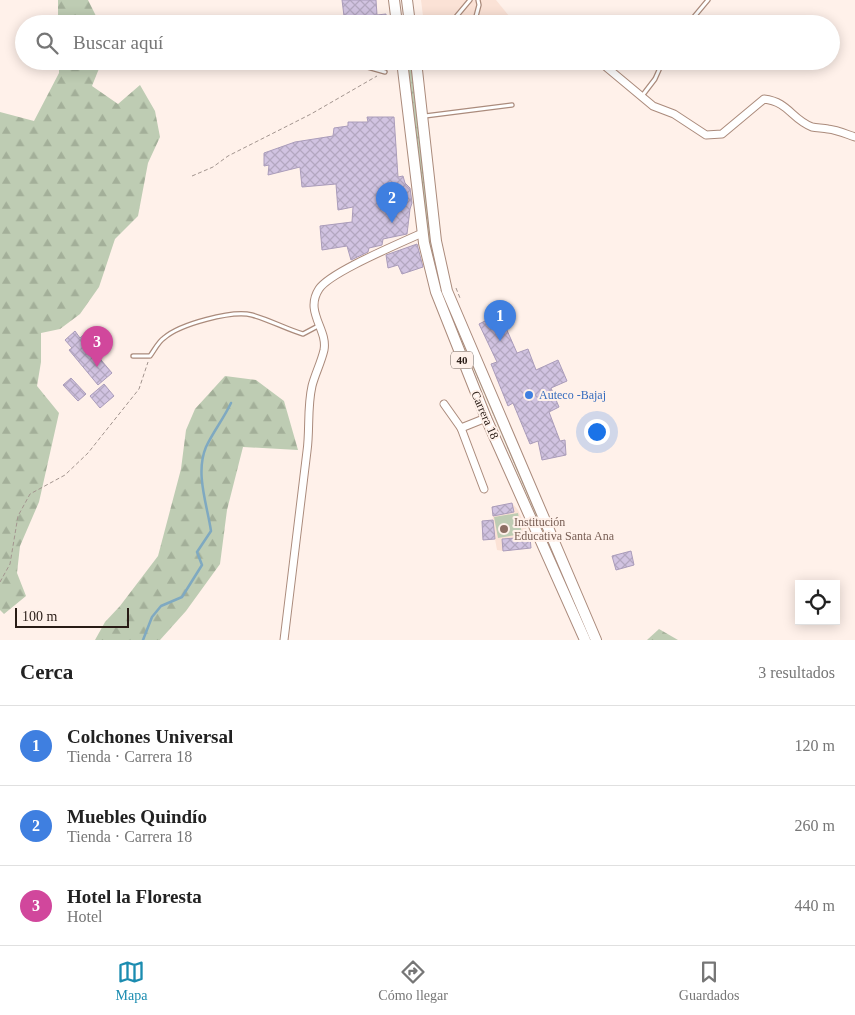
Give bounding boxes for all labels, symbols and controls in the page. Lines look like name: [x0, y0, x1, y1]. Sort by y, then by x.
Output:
search box: [15, 15, 840, 70]
icon: search: [33, 29, 61, 57]
text: Buscar aquí: [73, 32, 163, 53]
pin: 2: [376, 182, 408, 223]
pin: 1: [484, 300, 516, 341]
pin: 3: [81, 326, 113, 367]
road number: 40: [451, 352, 473, 368]
place label: Auteco -Bajaj: [539, 388, 606, 402]
street label: Carrera 18: [468, 389, 502, 441]
marker: Auteco -Bajaj: [523, 389, 535, 401]
your location: [584, 419, 610, 445]
place label: Institución Educativa Santa Ana: [514, 515, 615, 543]
marker: Institución Educativa Santa Ana: [498, 523, 510, 535]
map controls: [795, 580, 840, 625]
button: locate: [795, 580, 840, 625]
scale bar: [15, 605, 129, 628]
text: 100 m: [22, 609, 57, 624]
text: Cerca: [20, 660, 73, 684]
text: 3 resultados: [758, 664, 835, 681]
text: Colchones Universal: [67, 726, 233, 747]
text: 1: [32, 737, 40, 754]
text: 120 m: [795, 737, 835, 754]
text: Tienda · Carrera 18: [67, 748, 192, 765]
text: Muebles Quindío: [67, 806, 207, 827]
text: 2: [32, 817, 40, 834]
text: 260 m: [795, 817, 835, 834]
text: Tienda · Carrera 18: [67, 828, 192, 845]
text: Hotel la Floresta: [67, 886, 202, 907]
text: 3: [32, 897, 40, 914]
text: 440 m: [795, 897, 835, 914]
text: Hotel: [67, 908, 103, 925]
tab: Mapa: [115, 958, 147, 1004]
tab: Cómo llegar: [378, 958, 448, 1004]
tab: Guardados: [679, 958, 740, 1004]

